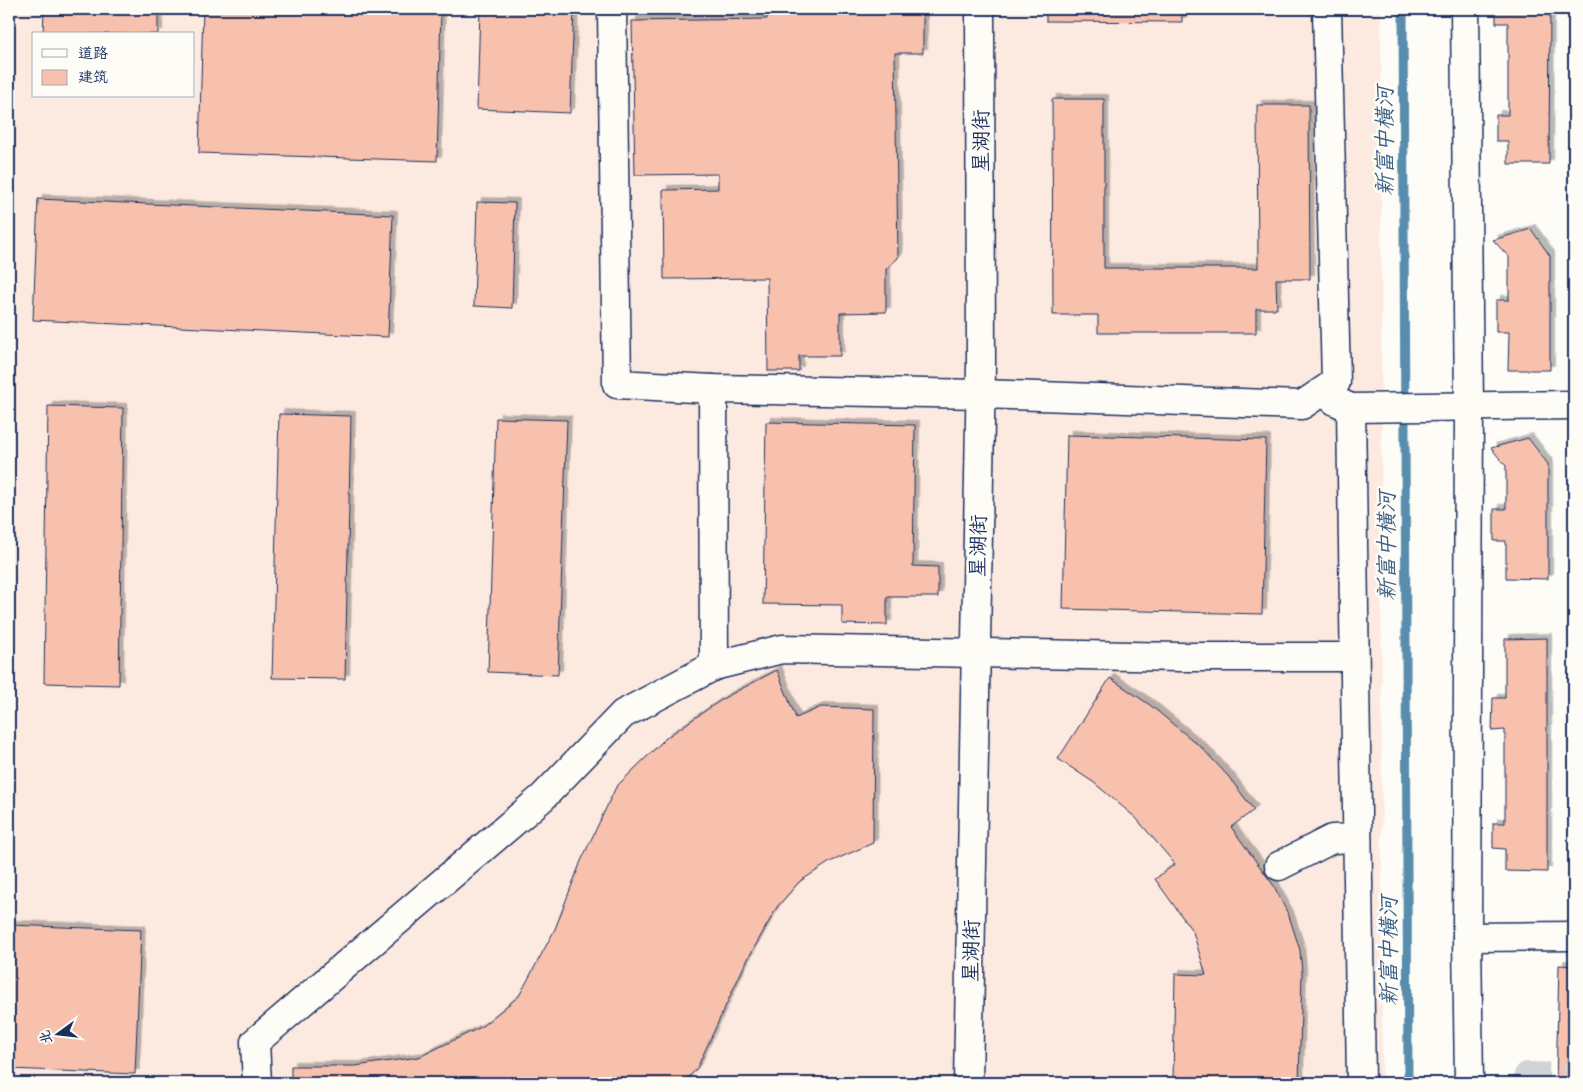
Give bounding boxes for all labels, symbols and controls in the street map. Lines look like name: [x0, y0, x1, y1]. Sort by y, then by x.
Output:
legend: [32, 32, 195, 98]
text: 道路: [78, 44, 108, 63]
text: 建筑: [78, 68, 108, 87]
water label: 新富中横河: [1371, 83, 1399, 196]
street label: 星湖街: [968, 110, 994, 173]
water label: 新富中横河: [1373, 488, 1401, 601]
street label: 星湖街: [964, 514, 992, 578]
water label: 新富中横河: [1375, 893, 1403, 1006]
street label: 星湖街: [957, 919, 985, 983]
north arrow: [32, 1010, 82, 1060]
text: 北: [36, 1028, 56, 1046]

